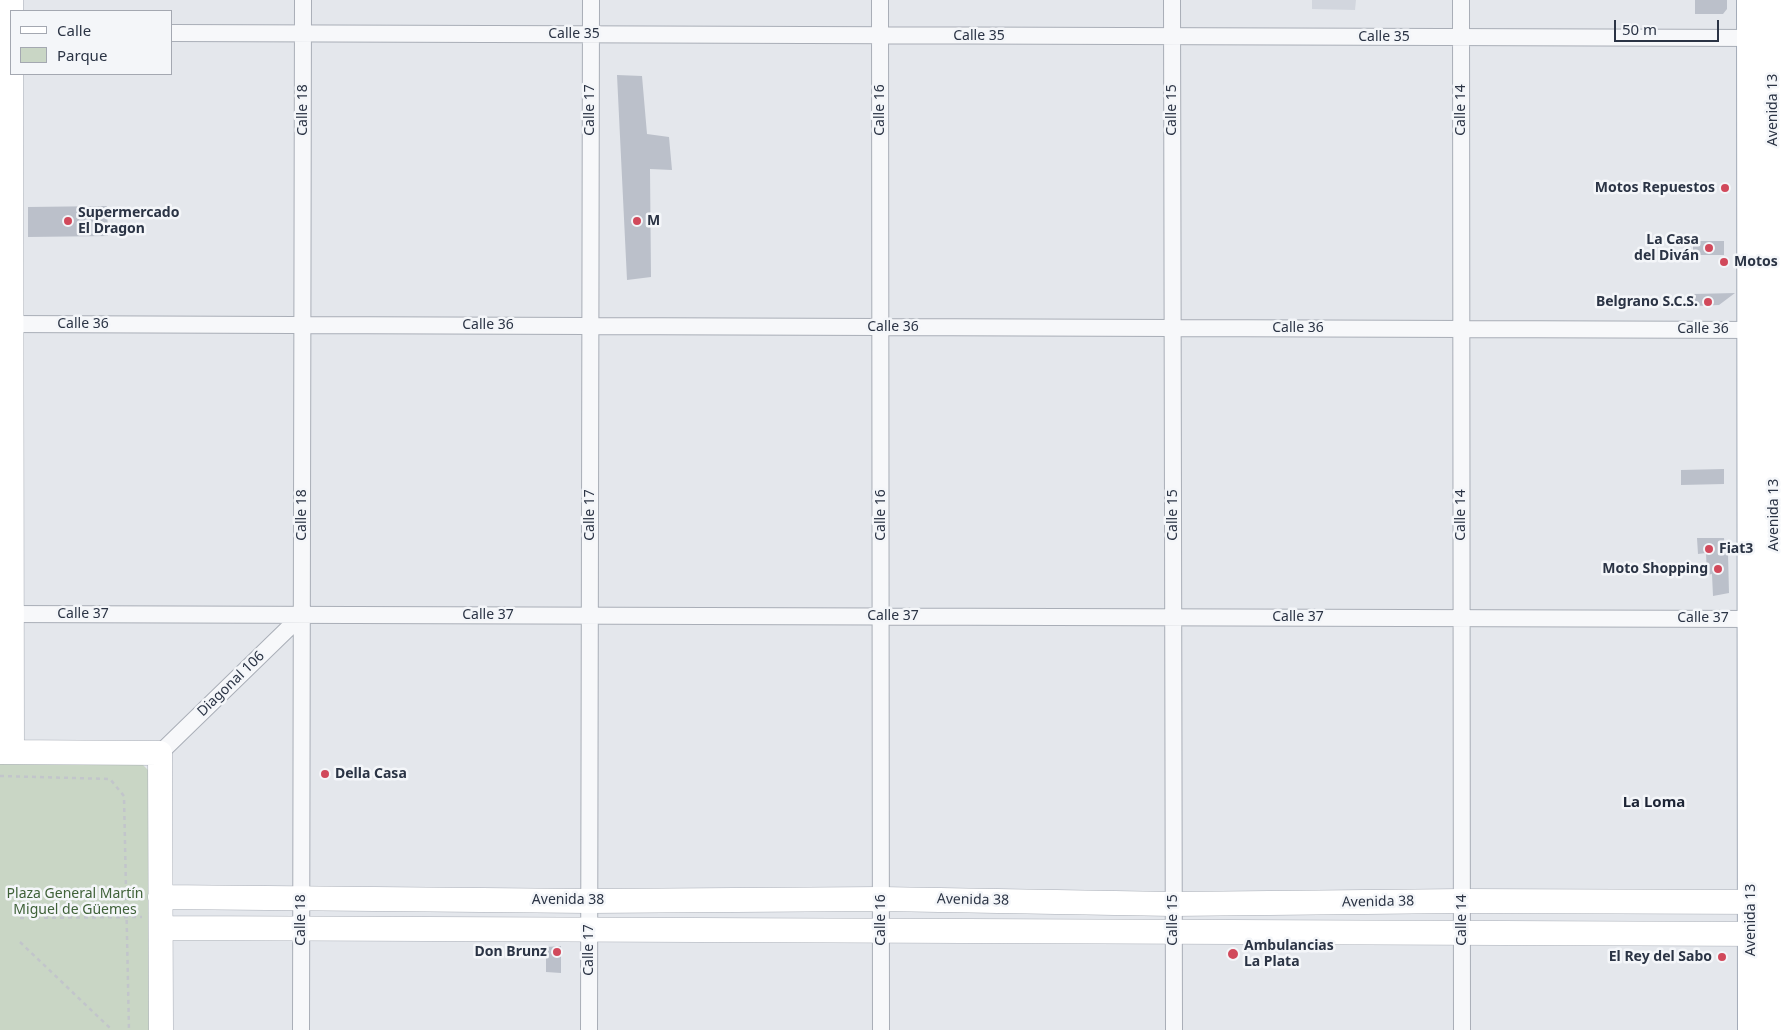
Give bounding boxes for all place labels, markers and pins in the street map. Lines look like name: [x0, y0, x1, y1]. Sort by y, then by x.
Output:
place label: Motos Repuestos: [1595, 180, 1715, 196]
marker: Motos Repuestos: [1719, 182, 1731, 194]
place label: Supermercado El Dragon: [78, 205, 179, 238]
place label: M: [647, 213, 660, 229]
marker: Supermercado El Dragon: [62, 215, 74, 227]
marker: M: [631, 215, 643, 227]
place label: La Casa del Diván: [1634, 232, 1699, 264]
marker: La Casa del Diván: [1703, 242, 1715, 254]
place label: Motos: [1734, 254, 1778, 270]
marker: Motos: [1718, 256, 1730, 268]
place label: Belgrano S.C.S.: [1596, 294, 1698, 310]
marker: Belgrano S.C.S.: [1702, 296, 1714, 308]
place label: Fiat3: [1719, 541, 1753, 557]
marker: Fiat3: [1703, 543, 1715, 555]
place label: Moto Shopping: [1602, 561, 1708, 577]
marker: Moto Shopping: [1712, 563, 1724, 575]
place label: Della Casa: [335, 766, 407, 782]
marker: Della Casa: [319, 768, 331, 780]
place label: Ambulancias La Plata: [1244, 938, 1334, 970]
place label: Don Brunz: [475, 944, 547, 960]
marker: Don Brunz: [551, 946, 563, 958]
marker: Ambulancias La Plata: [1226, 947, 1240, 961]
place label: El Rey del Sabo: [1609, 949, 1712, 965]
marker: El Rey del Sabo: [1716, 951, 1728, 963]

